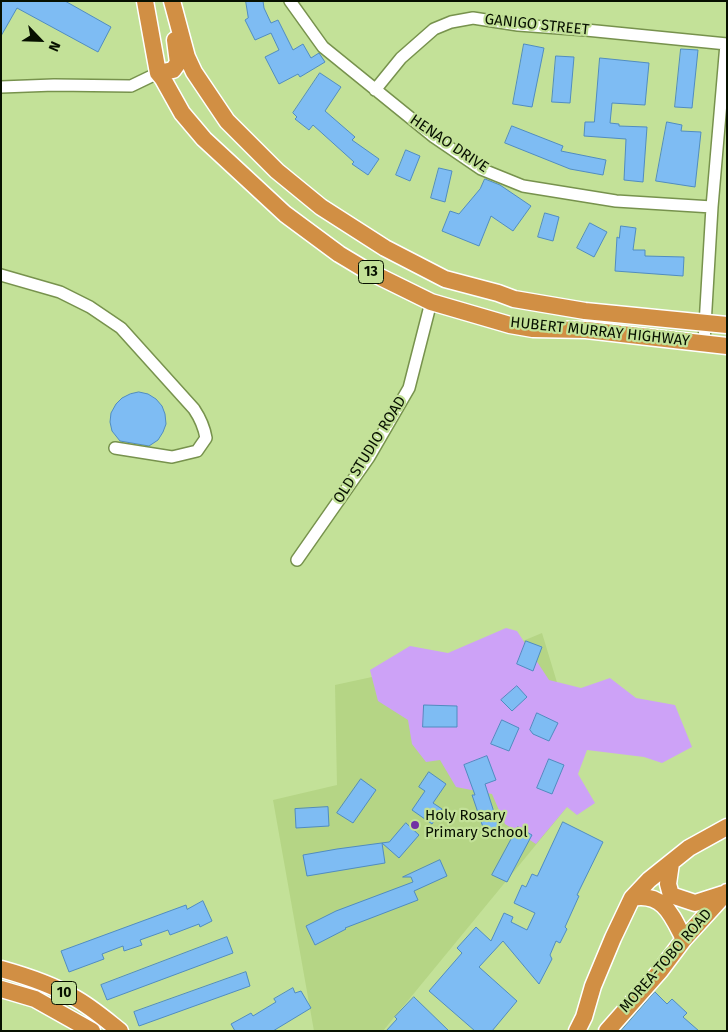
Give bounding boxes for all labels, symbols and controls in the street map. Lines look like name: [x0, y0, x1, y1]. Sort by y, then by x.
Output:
street label: GANIGO STREET: [484, 11, 590, 39]
north arrow: [15, 15, 65, 65]
text: N: [45, 39, 64, 54]
street label: HENAO DRIVE: [406, 111, 492, 177]
road number: 13: [358, 260, 384, 284]
street label: HUBERT MURRAY HIGHWAY: [509, 314, 691, 350]
street label: OLD STUDIO ROAD: [330, 393, 410, 507]
place label: Holy Rosary Primary School: [425, 807, 528, 842]
marker: Holy Rosary Primary School: [409, 819, 421, 831]
street label: MOREA-TOBO ROAD: [616, 906, 716, 1016]
road number: 10: [52, 981, 76, 1004]

